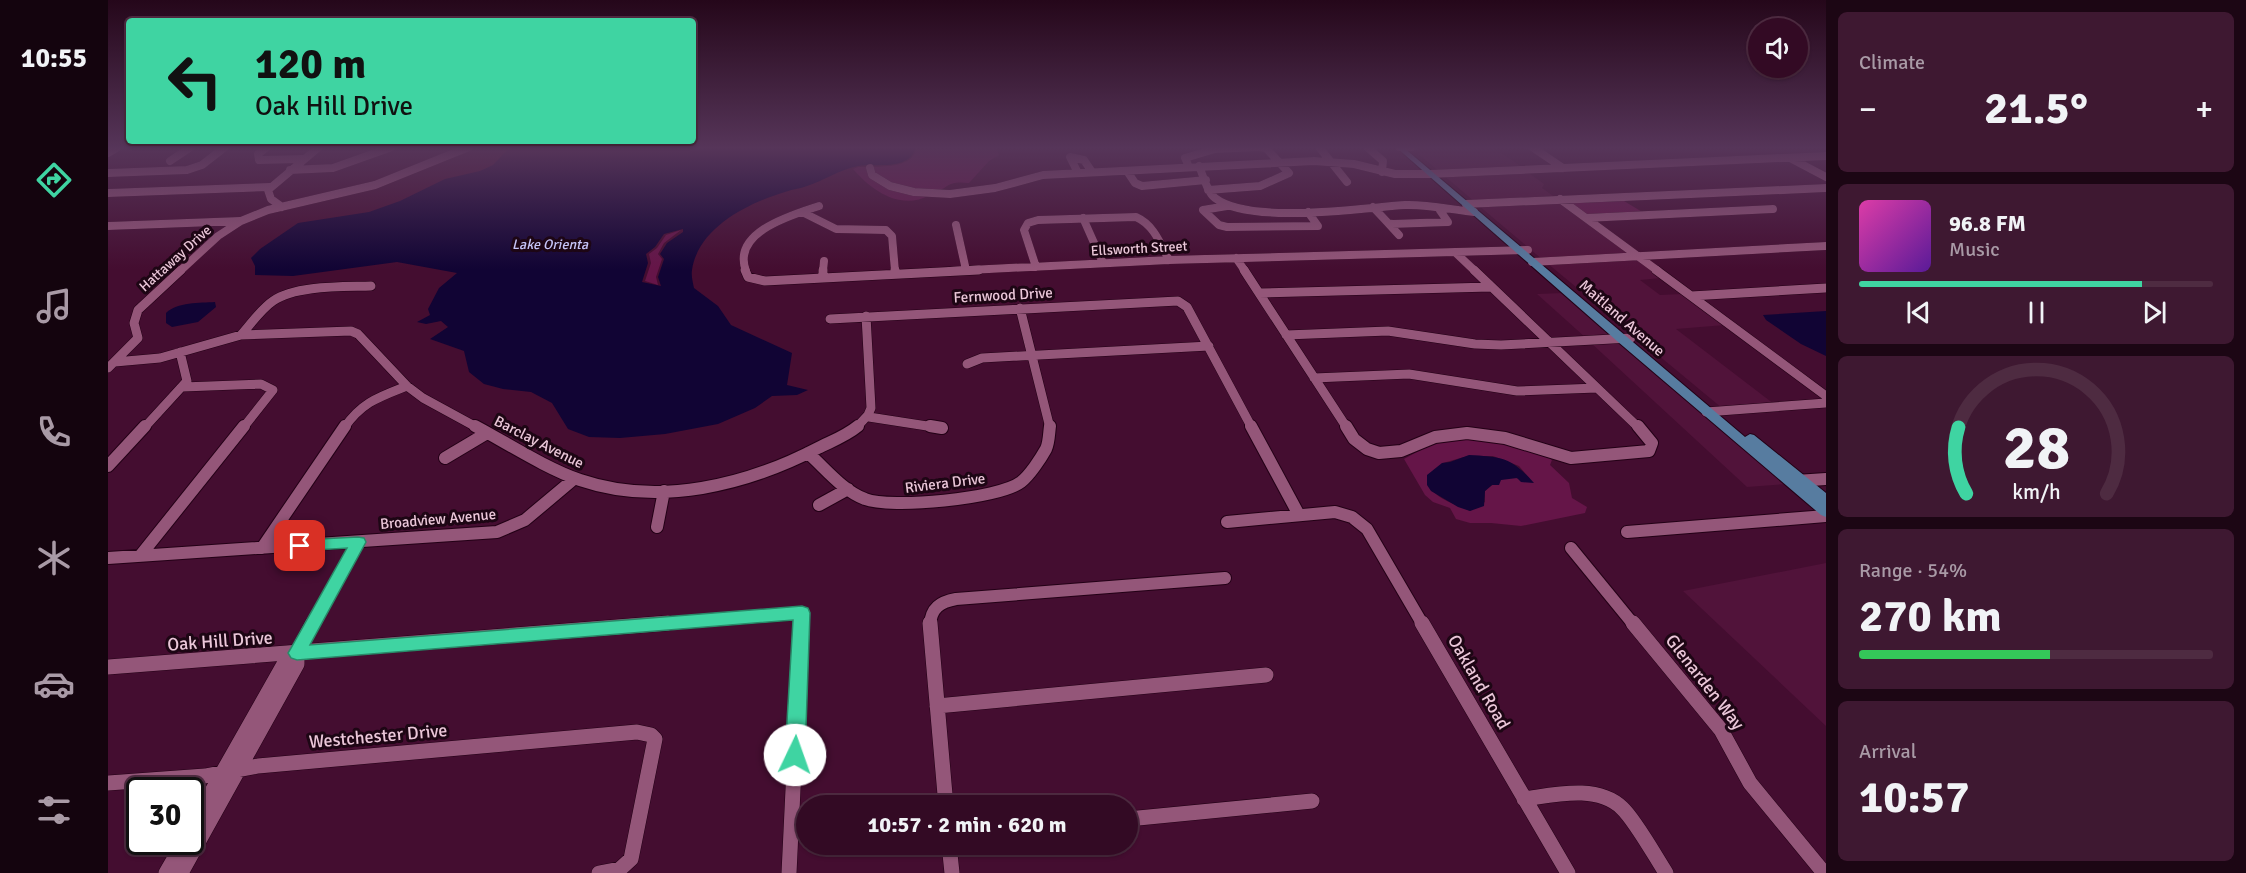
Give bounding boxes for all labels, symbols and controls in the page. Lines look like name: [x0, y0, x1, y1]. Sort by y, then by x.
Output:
map controls: [1748, 18, 1808, 78]
button: sound: [1748, 18, 1808, 78]
text: 120 m: [255, 39, 366, 90]
text: 10:55: [21, 42, 87, 75]
icon: left: [156, 42, 234, 120]
text: Climate: [1859, 50, 1925, 75]
text: 21.5°: [1984, 81, 2088, 136]
text: −: [1859, 89, 1877, 130]
text: +: [2195, 89, 2213, 130]
text: Oak Hill Drive: [255, 90, 413, 123]
icon: directions: [33, 159, 75, 201]
text: 96.8 FM: [1949, 210, 2026, 237]
street label: Hattaway Drive: [136, 222, 215, 295]
water label: Lake Orienta: [512, 236, 589, 253]
street label: Ellsworth Street: [1090, 237, 1188, 260]
text: Music: [1949, 237, 2000, 262]
street label: Maitland Avenue: [1576, 276, 1668, 360]
street label: Fernwood Drive: [953, 283, 1053, 307]
icon: music: [33, 285, 75, 327]
icon: previous: [1902, 296, 1935, 329]
icon: pause: [2020, 296, 2053, 329]
icon: next: [2138, 296, 2171, 329]
text: 28: [2002, 409, 2070, 486]
icon: phone: [33, 411, 75, 453]
street label: Barclay Avenue: [491, 412, 587, 472]
street label: Riviera Drive: [904, 469, 986, 497]
text: km/h: [2012, 479, 2060, 505]
street label: Broadview Avenue: [379, 505, 497, 533]
pin: [274, 520, 325, 571]
icon: arrive: [283, 529, 316, 562]
icon: climate: [33, 537, 75, 579]
text: Range · 54%: [1859, 558, 1967, 583]
text: 270 km: [1859, 589, 2002, 644]
street label: Oak Hill Drive: [167, 626, 273, 656]
street label: Glenarden Way: [1661, 630, 1750, 735]
street label: Oakland Road: [1443, 631, 1515, 733]
icon: car: [33, 663, 75, 705]
street label: Westchester Drive: [308, 719, 448, 753]
position arrow: [763, 723, 827, 787]
text: Arrival: [1859, 739, 1917, 764]
text: 10:57: [1859, 770, 1969, 825]
speed limit sign: 30: [126, 777, 204, 855]
icon: filters: [33, 789, 75, 831]
text: 10:57 · 2 min · 620 m: [867, 811, 1067, 838]

